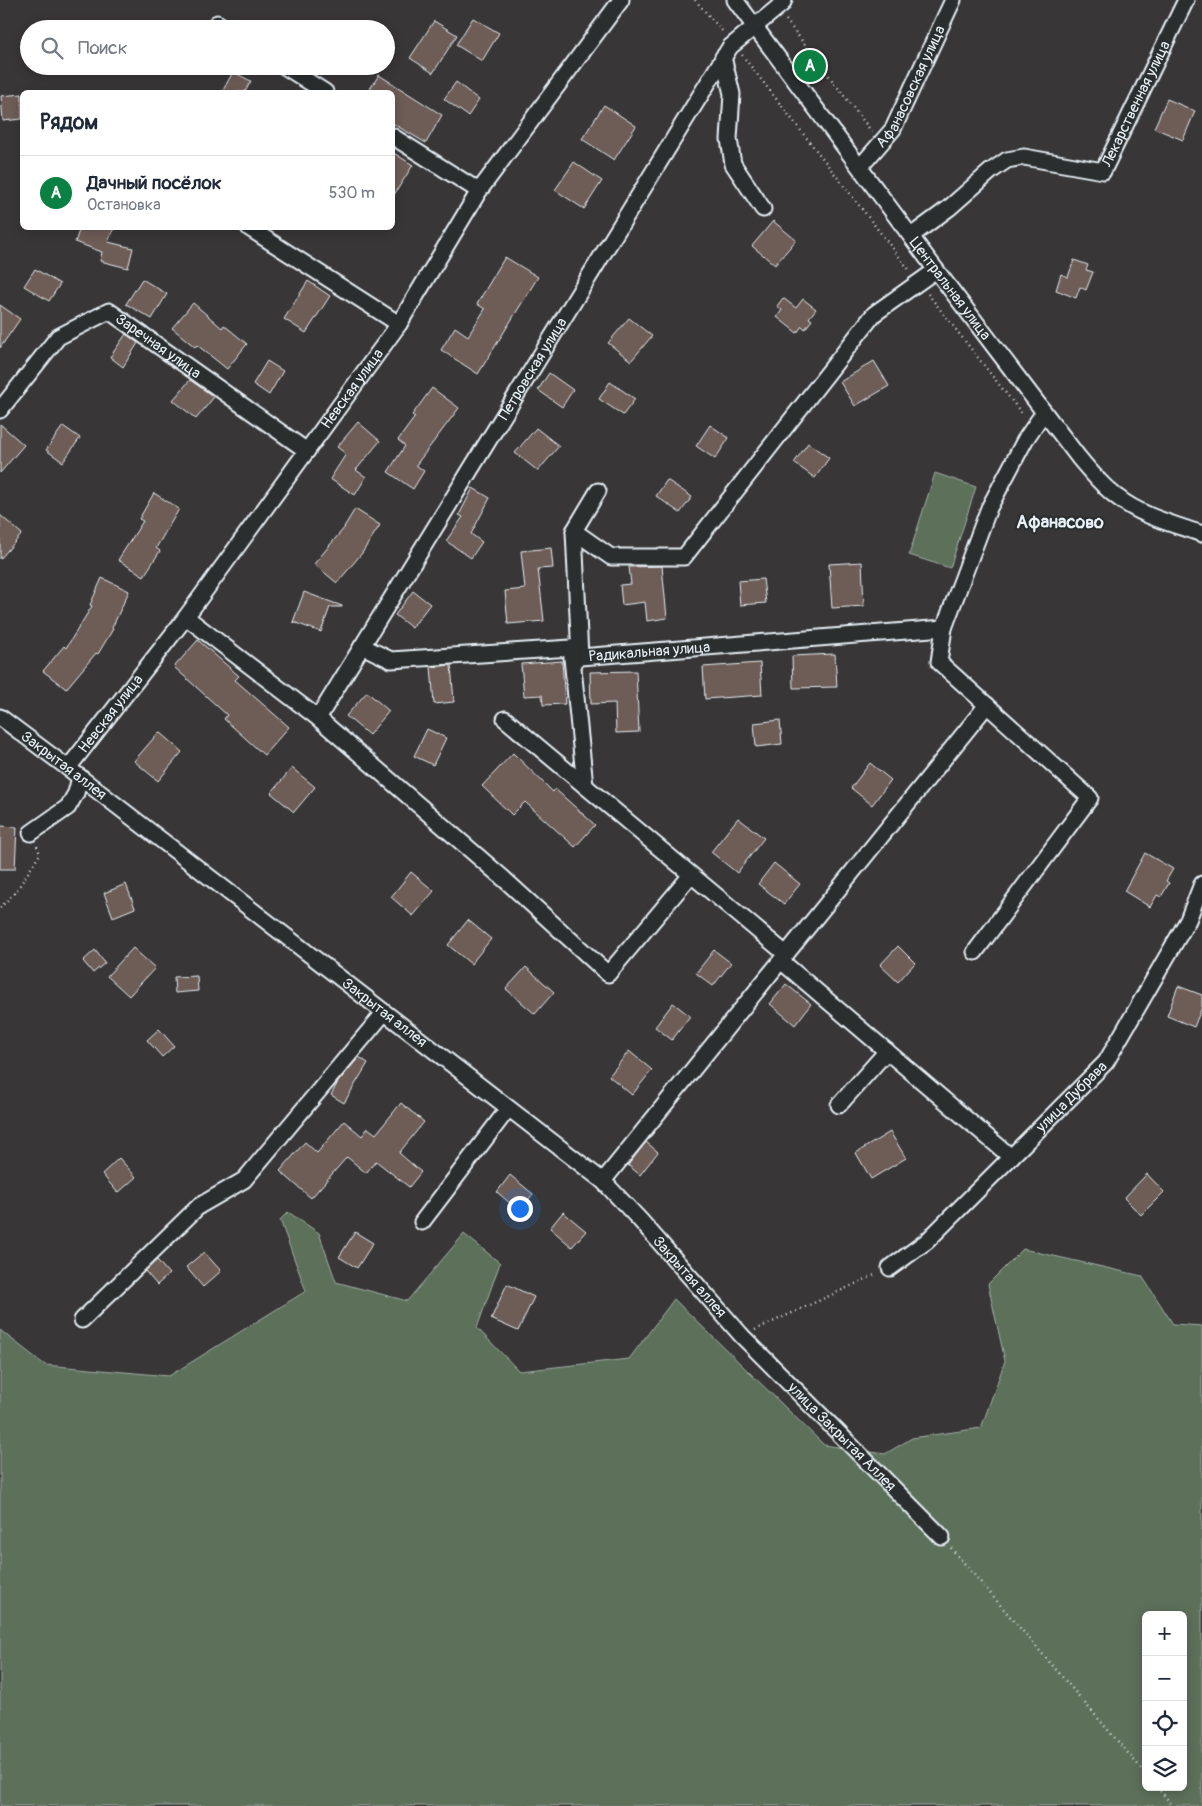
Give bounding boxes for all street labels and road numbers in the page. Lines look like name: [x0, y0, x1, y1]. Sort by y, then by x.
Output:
street label: Афанасовская улица: [872, 23, 950, 152]
street label: Лекарственная улица: [1097, 38, 1175, 171]
street label: Центральная улица: [905, 234, 995, 344]
street label: Заречная улица: [112, 310, 205, 383]
street label: Петровская улица: [494, 314, 572, 423]
street label: Невская улица: [317, 345, 388, 433]
street label: Радикальная улица: [588, 638, 711, 666]
street label: Невская улица: [74, 671, 147, 757]
street label: Закрытая аллея: [17, 727, 110, 804]
street label: Закрытая аллея: [338, 974, 431, 1052]
street label: улица Дубрава: [1031, 1057, 1111, 1137]
street label: Закрытая аллея: [648, 1232, 730, 1322]
street label: улица Закрытая Аллея: [783, 1378, 900, 1495]

